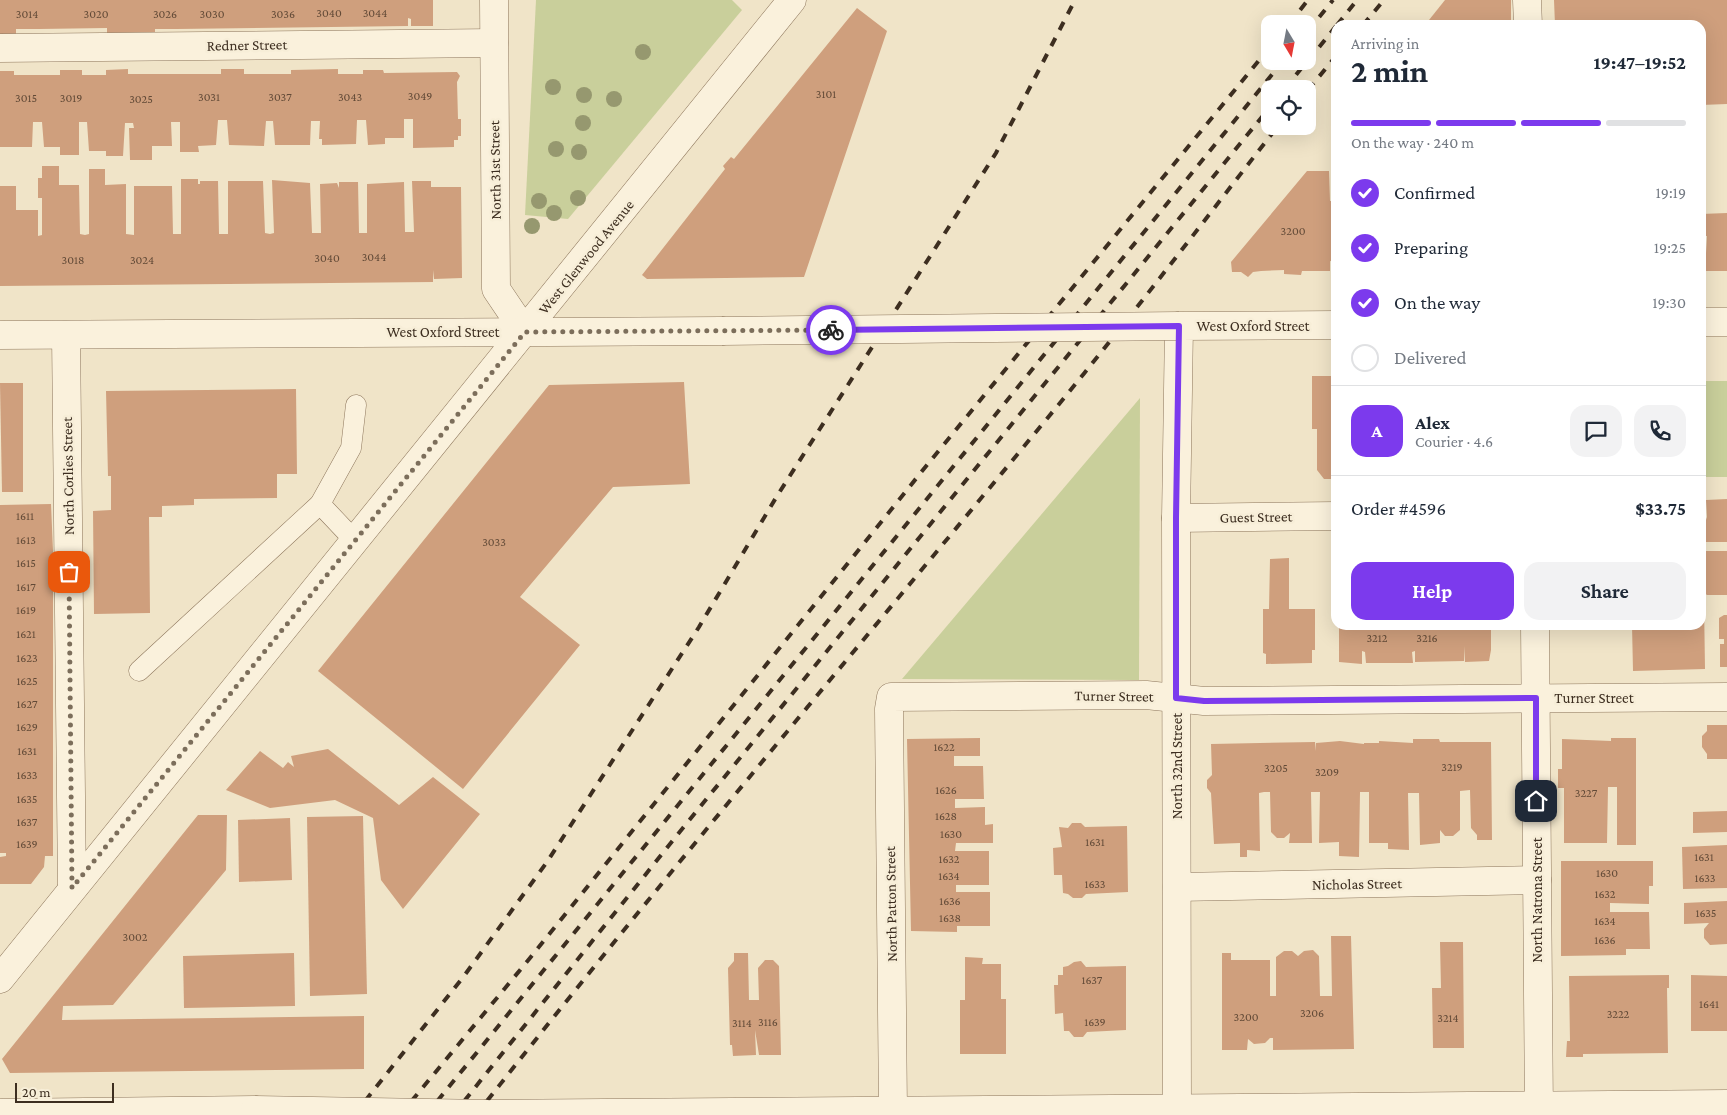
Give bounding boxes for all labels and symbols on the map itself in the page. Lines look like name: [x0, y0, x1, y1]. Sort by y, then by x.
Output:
house number: 3040: [316, 6, 342, 20]
house number: 3044: [363, 6, 387, 20]
house number: 3014: [16, 7, 38, 21]
house number: 3020: [84, 7, 109, 21]
house number: 3026: [153, 7, 177, 21]
house number: 3030: [200, 7, 225, 21]
house number: 3036: [271, 7, 295, 21]
north arrow: [1261, 15, 1316, 70]
street label: Redner Street: [207, 36, 288, 54]
house number: 3101: [816, 87, 836, 101]
house number: 3049: [408, 89, 432, 103]
house number: 3031: [198, 90, 220, 104]
house number: 3037: [268, 90, 292, 104]
house number: 3043: [338, 90, 362, 104]
house number: 3015: [15, 91, 37, 105]
house number: 3019: [60, 91, 82, 105]
house number: 3025: [129, 92, 153, 106]
street label: North 31st Street: [486, 119, 504, 220]
street label: West Glenwood Avenue: [535, 196, 637, 317]
house number: 3200: [1281, 224, 1306, 238]
house number: 3044: [362, 250, 386, 264]
house number: 3040: [314, 251, 340, 265]
house number: 3018: [62, 253, 84, 267]
house number: 3024: [130, 253, 154, 267]
courier: [806, 305, 856, 355]
street label: West Oxford Street: [1196, 318, 1311, 334]
street label: West Oxford Street: [386, 324, 501, 340]
street label: North Corlies Street: [59, 416, 77, 535]
street label: Guest Street: [1219, 508, 1294, 526]
house number: 1611: [16, 509, 34, 523]
house number: 1613: [16, 533, 36, 547]
house number: 3033: [482, 535, 506, 549]
pin: [48, 551, 90, 593]
house number: 1615: [16, 556, 36, 570]
house number: 1617: [16, 580, 36, 594]
house number: 1619: [16, 603, 36, 617]
house number: 1621: [16, 627, 36, 641]
house number: 3212: [1366, 631, 1388, 645]
house number: 3216: [1416, 631, 1438, 645]
house number: 1623: [16, 651, 38, 665]
house number: 1625: [16, 674, 38, 688]
street label: Turner Street: [1074, 687, 1155, 705]
street label: Turner Street: [1554, 690, 1635, 706]
house number: 1627: [17, 697, 38, 711]
street label: North 32nd Street: [1169, 712, 1185, 819]
house number: 1629: [16, 720, 38, 734]
house number: 1622: [933, 740, 955, 754]
house number: 1631: [17, 744, 37, 758]
house number: 3219: [1441, 760, 1463, 774]
house number: 3205: [1264, 761, 1288, 775]
house number: 3209: [1315, 765, 1339, 779]
house number: 1633: [17, 768, 38, 782]
pin: [1515, 780, 1557, 822]
house number: 1626: [935, 783, 957, 797]
house number: 3227: [1575, 786, 1598, 800]
house number: 1635: [16, 792, 38, 806]
house number: 1628: [935, 809, 957, 823]
house number: 1637: [17, 815, 38, 829]
house number: 1630: [940, 827, 962, 841]
house number: 1631: [1085, 835, 1105, 849]
street label: North Natrona Street: [1529, 836, 1545, 963]
house number: 1639: [16, 837, 38, 851]
street label: North Patton Street: [882, 845, 900, 962]
house number: 1631: [1694, 850, 1714, 864]
house number: 1632: [938, 852, 960, 866]
house number: 1630: [1596, 866, 1618, 880]
house number: 1634: [938, 869, 960, 883]
house number: 1633: [1695, 871, 1716, 885]
street label: Nicholas Street: [1312, 875, 1403, 893]
house number: 1633: [1085, 877, 1106, 891]
house number: 1632: [1594, 887, 1616, 901]
house number: 1636: [939, 894, 961, 908]
house number: 1635: [1695, 906, 1717, 920]
house number: 1638: [939, 911, 961, 925]
house number: 1634: [1594, 914, 1616, 928]
house number: 3002: [123, 930, 148, 944]
house number: 1636: [1594, 933, 1616, 947]
house number: 1637: [1082, 973, 1103, 987]
house number: 1641: [1699, 997, 1719, 1011]
house number: 3206: [1300, 1006, 1324, 1020]
house number: 3222: [1607, 1007, 1630, 1021]
house number: 3200: [1234, 1010, 1259, 1024]
house number: 3214: [1437, 1011, 1459, 1025]
house number: 3116: [758, 1015, 778, 1029]
house number: 1639: [1084, 1015, 1106, 1029]
house number: 3114: [732, 1016, 752, 1030]
scale bar: [15, 1080, 114, 1103]

